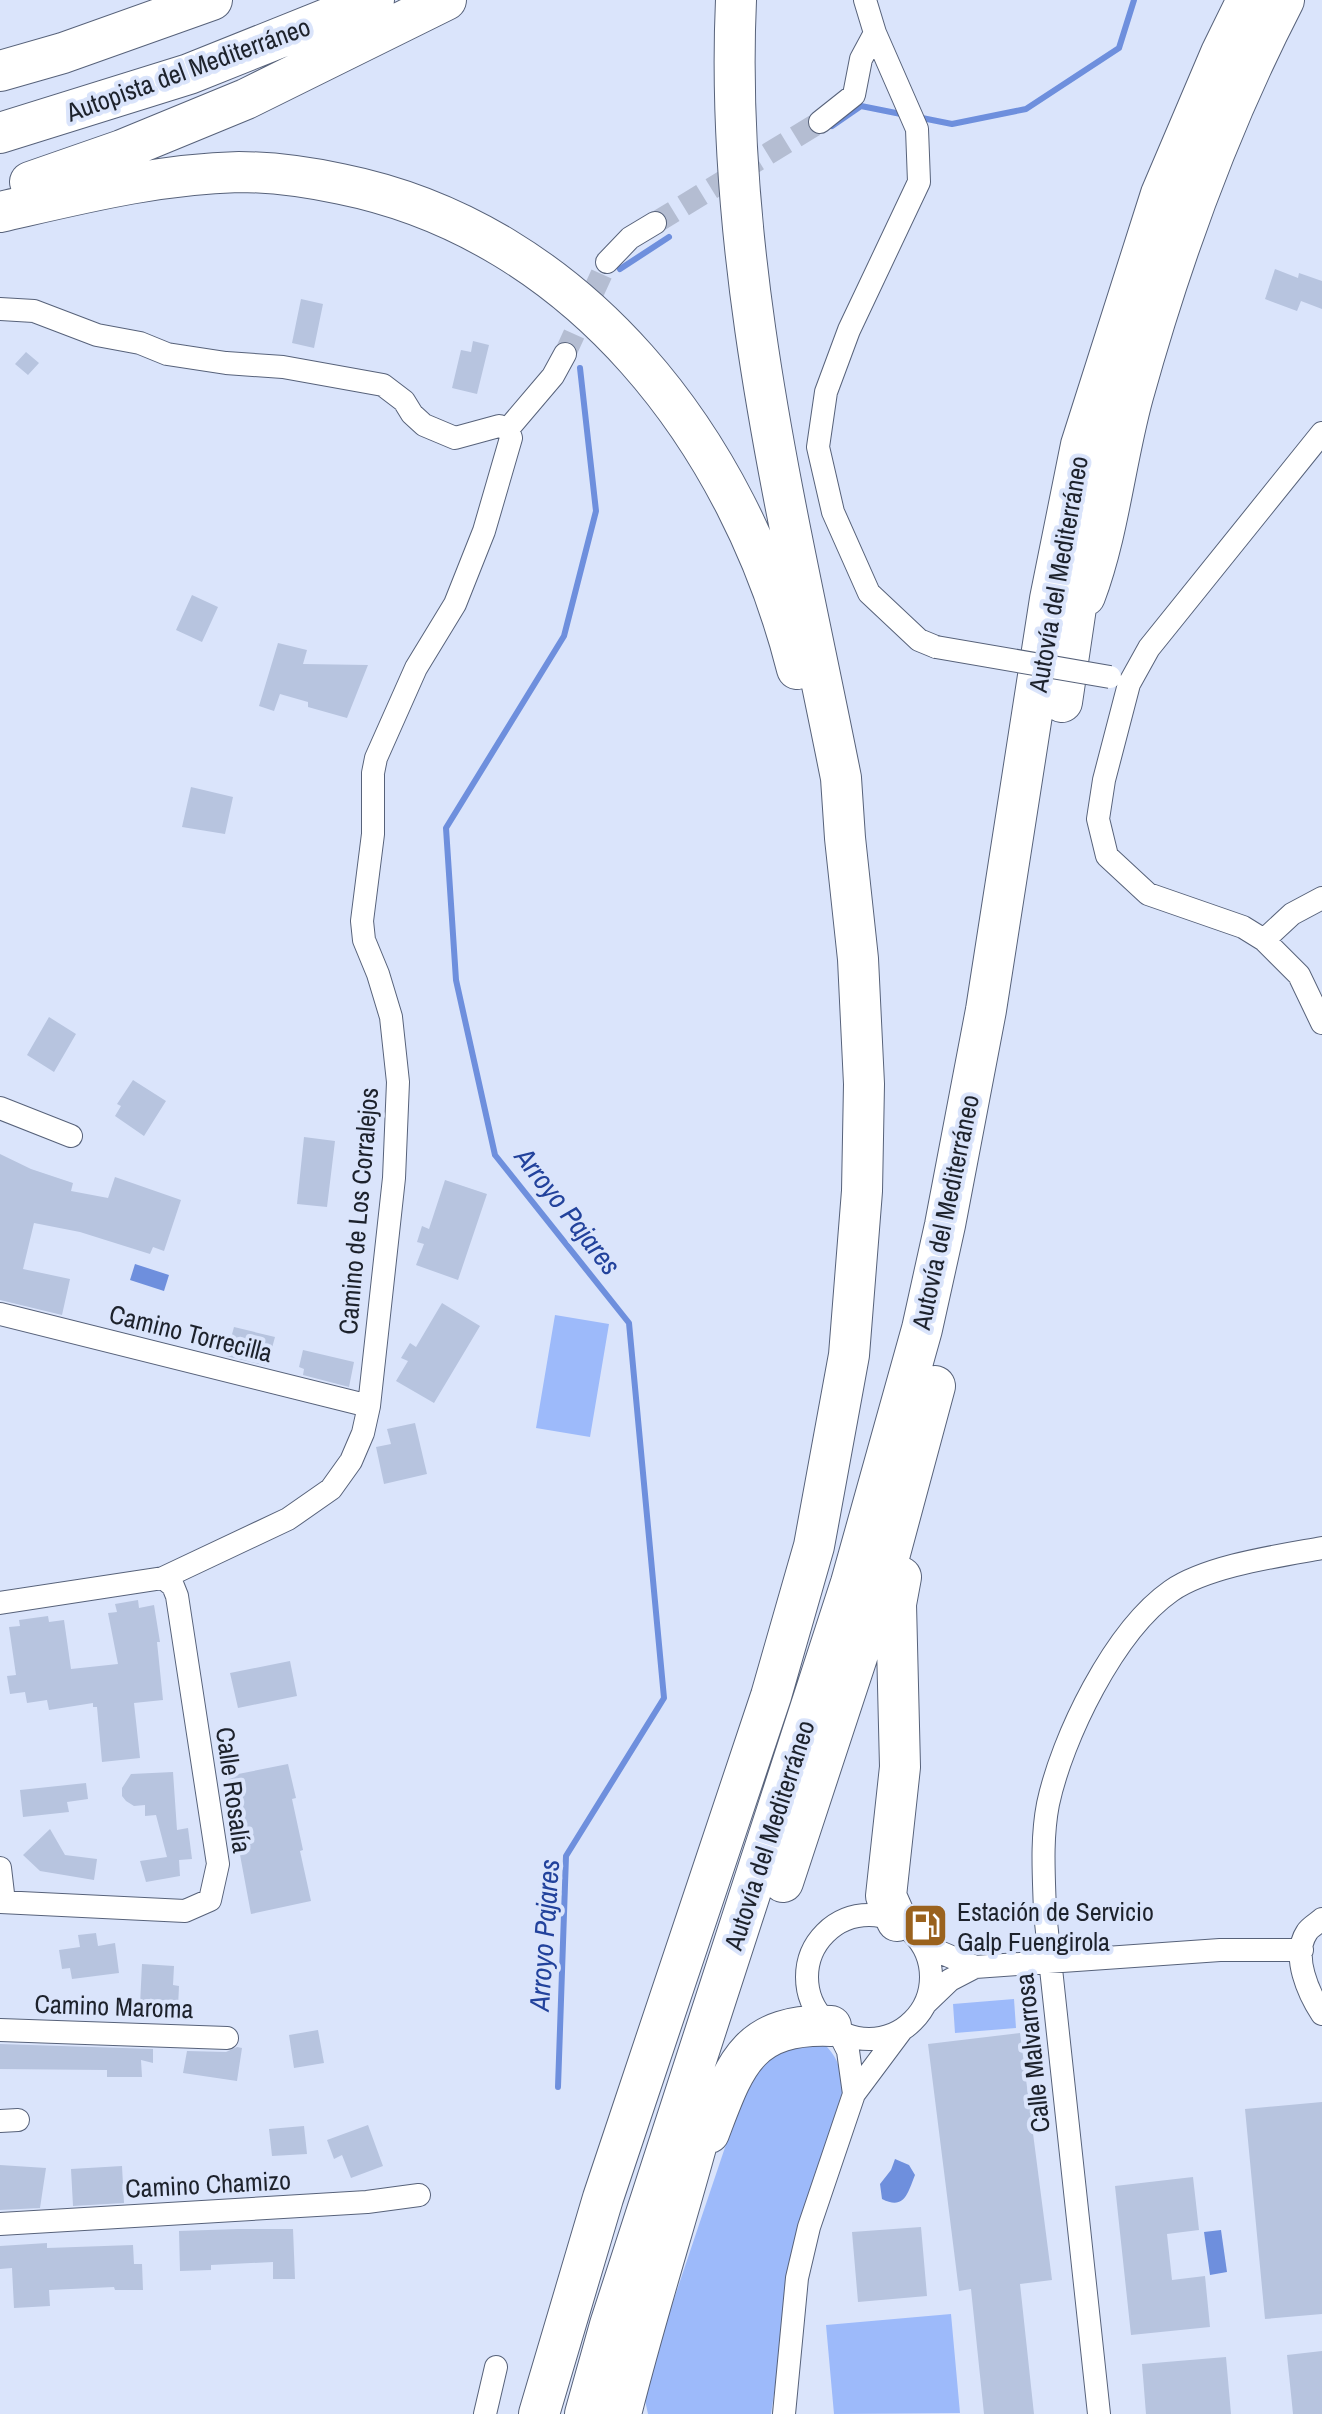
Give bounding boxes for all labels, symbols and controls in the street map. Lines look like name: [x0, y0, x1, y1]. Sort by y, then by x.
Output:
street label: Autopista del Mediterráneo: [60, 9, 315, 130]
street label: Autovía del Mediterráneo: [1020, 453, 1096, 696]
street label: Camino de Los Corralejos: [330, 1086, 386, 1336]
street label: Autovía del Mediterráneo: [903, 1091, 987, 1334]
water label: Arroyo Pajares: [505, 1138, 630, 1283]
street label: Camino Torrecilla: [106, 1296, 276, 1370]
street label: Autovía del Mediterráneo: [715, 1716, 823, 1955]
street label: Calle Rosalía: [208, 1725, 260, 1855]
water label: Arroyo Pajares: [520, 1858, 568, 2014]
place label: Estación de Servicio Galp Fuengirola: [957, 1894, 1154, 1959]
fuel station icon: Estación de Servicio Galp Fuengirola: [902, 1902, 950, 1950]
street label: Calle Malvarrosa: [1006, 1972, 1058, 2134]
street label: Camino Maroma: [34, 1986, 194, 2026]
street label: Camino Chamizo: [124, 2162, 292, 2206]

